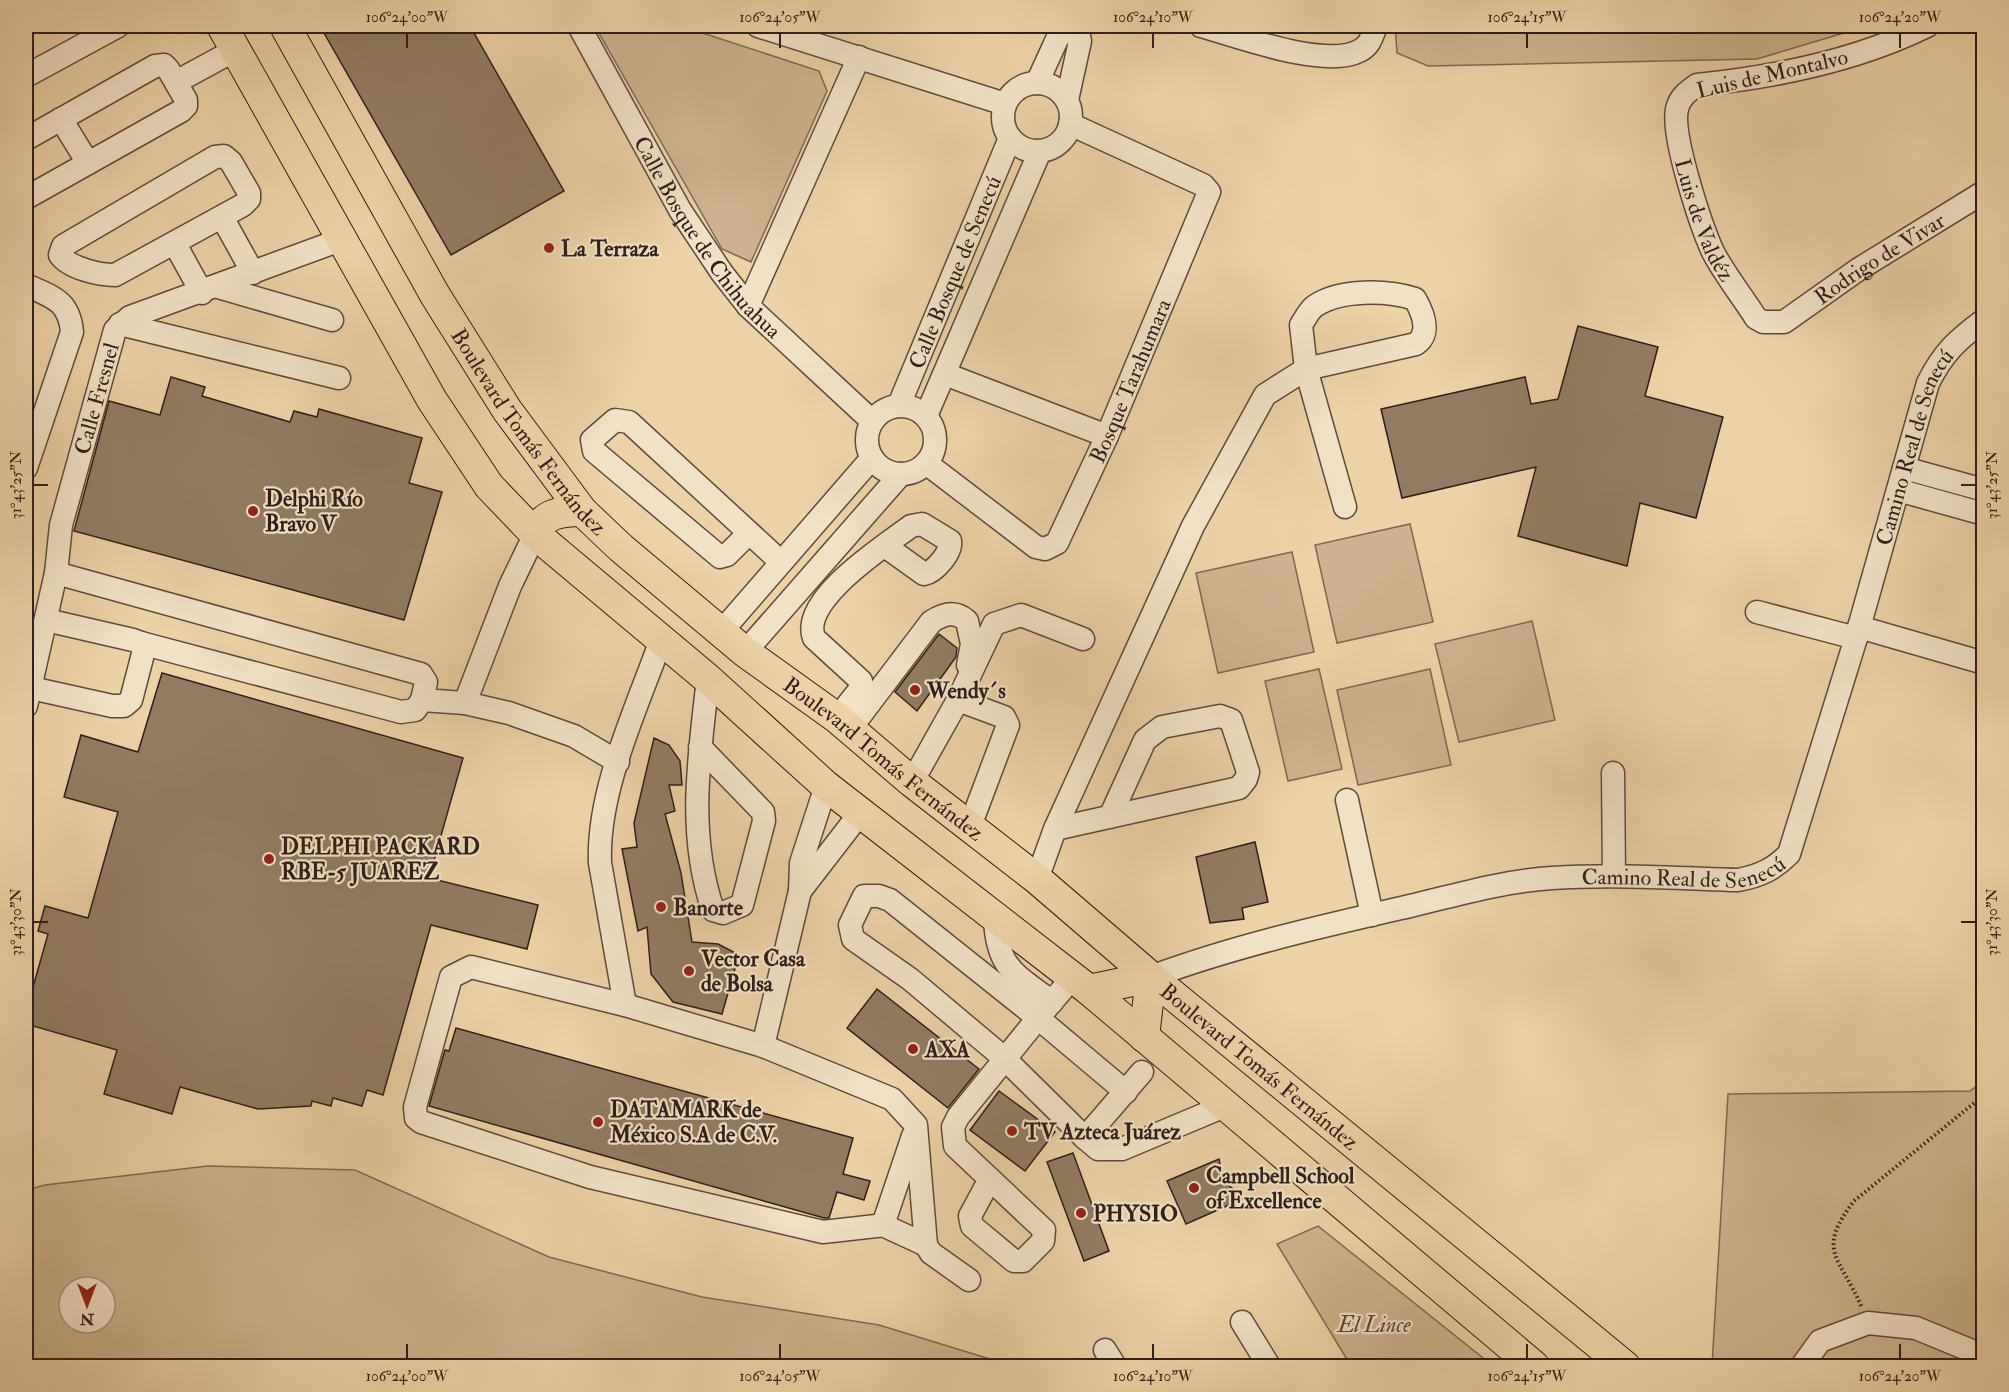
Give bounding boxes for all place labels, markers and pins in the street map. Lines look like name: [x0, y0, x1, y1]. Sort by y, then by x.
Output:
place label: La Terraza: [561, 235, 659, 263]
marker: La Terraza: [542, 241, 556, 255]
place label: Delphi Río Bravo V: [265, 485, 363, 538]
marker: Delphi Río Bravo V: [246, 504, 260, 518]
place label: Wendy´s: [926, 677, 1006, 706]
marker: Wendy´s: [908, 683, 922, 697]
place label: DELPHI PACKARD RBE-5 JUAREZ: [281, 833, 480, 887]
marker: DELPHI PACKARD RBE-5 JUAREZ: [262, 852, 276, 866]
place label: Banorte: [673, 894, 744, 922]
marker: Banorte: [654, 900, 668, 914]
place label: Vector Casa de Bolsa: [700, 945, 806, 998]
marker: Vector Casa de Bolsa: [682, 964, 696, 978]
place label: AXA: [924, 1036, 971, 1064]
marker: AXA: [906, 1042, 920, 1056]
place label: DATAMARK de México S.A de C.V.: [609, 1096, 777, 1149]
marker: DATAMARK de México S.A de C.V.: [591, 1115, 605, 1129]
place label: TV Azteca Juárez: [1023, 1118, 1181, 1147]
marker: TV Azteca Juárez: [1005, 1124, 1019, 1138]
place label: Campbell School of Excellence: [1206, 1162, 1355, 1215]
marker: Campbell School of Excellence: [1187, 1181, 1201, 1195]
place label: PHYSIO: [1093, 1200, 1178, 1228]
marker: PHYSIO: [1074, 1206, 1088, 1220]

